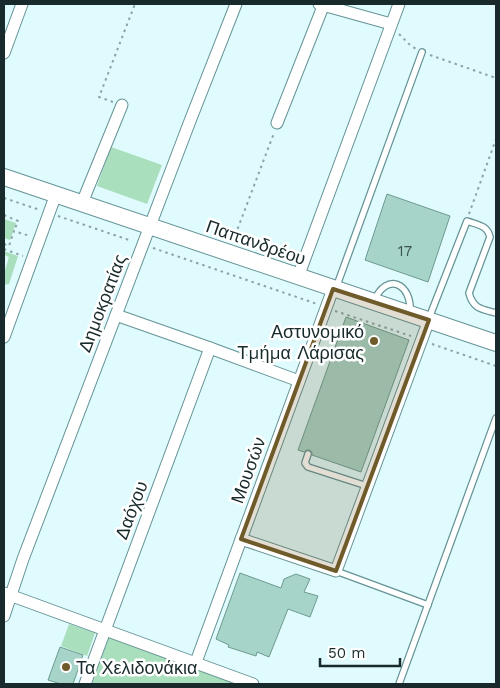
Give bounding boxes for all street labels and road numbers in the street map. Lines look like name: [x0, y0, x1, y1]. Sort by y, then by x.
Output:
street label: Παπανδρέου: [203, 215, 309, 269]
street label: Δημοκρατίας: [74, 251, 130, 355]
street label: Μουσών: [226, 434, 270, 506]
street label: Δαόχου: [110, 478, 152, 542]

